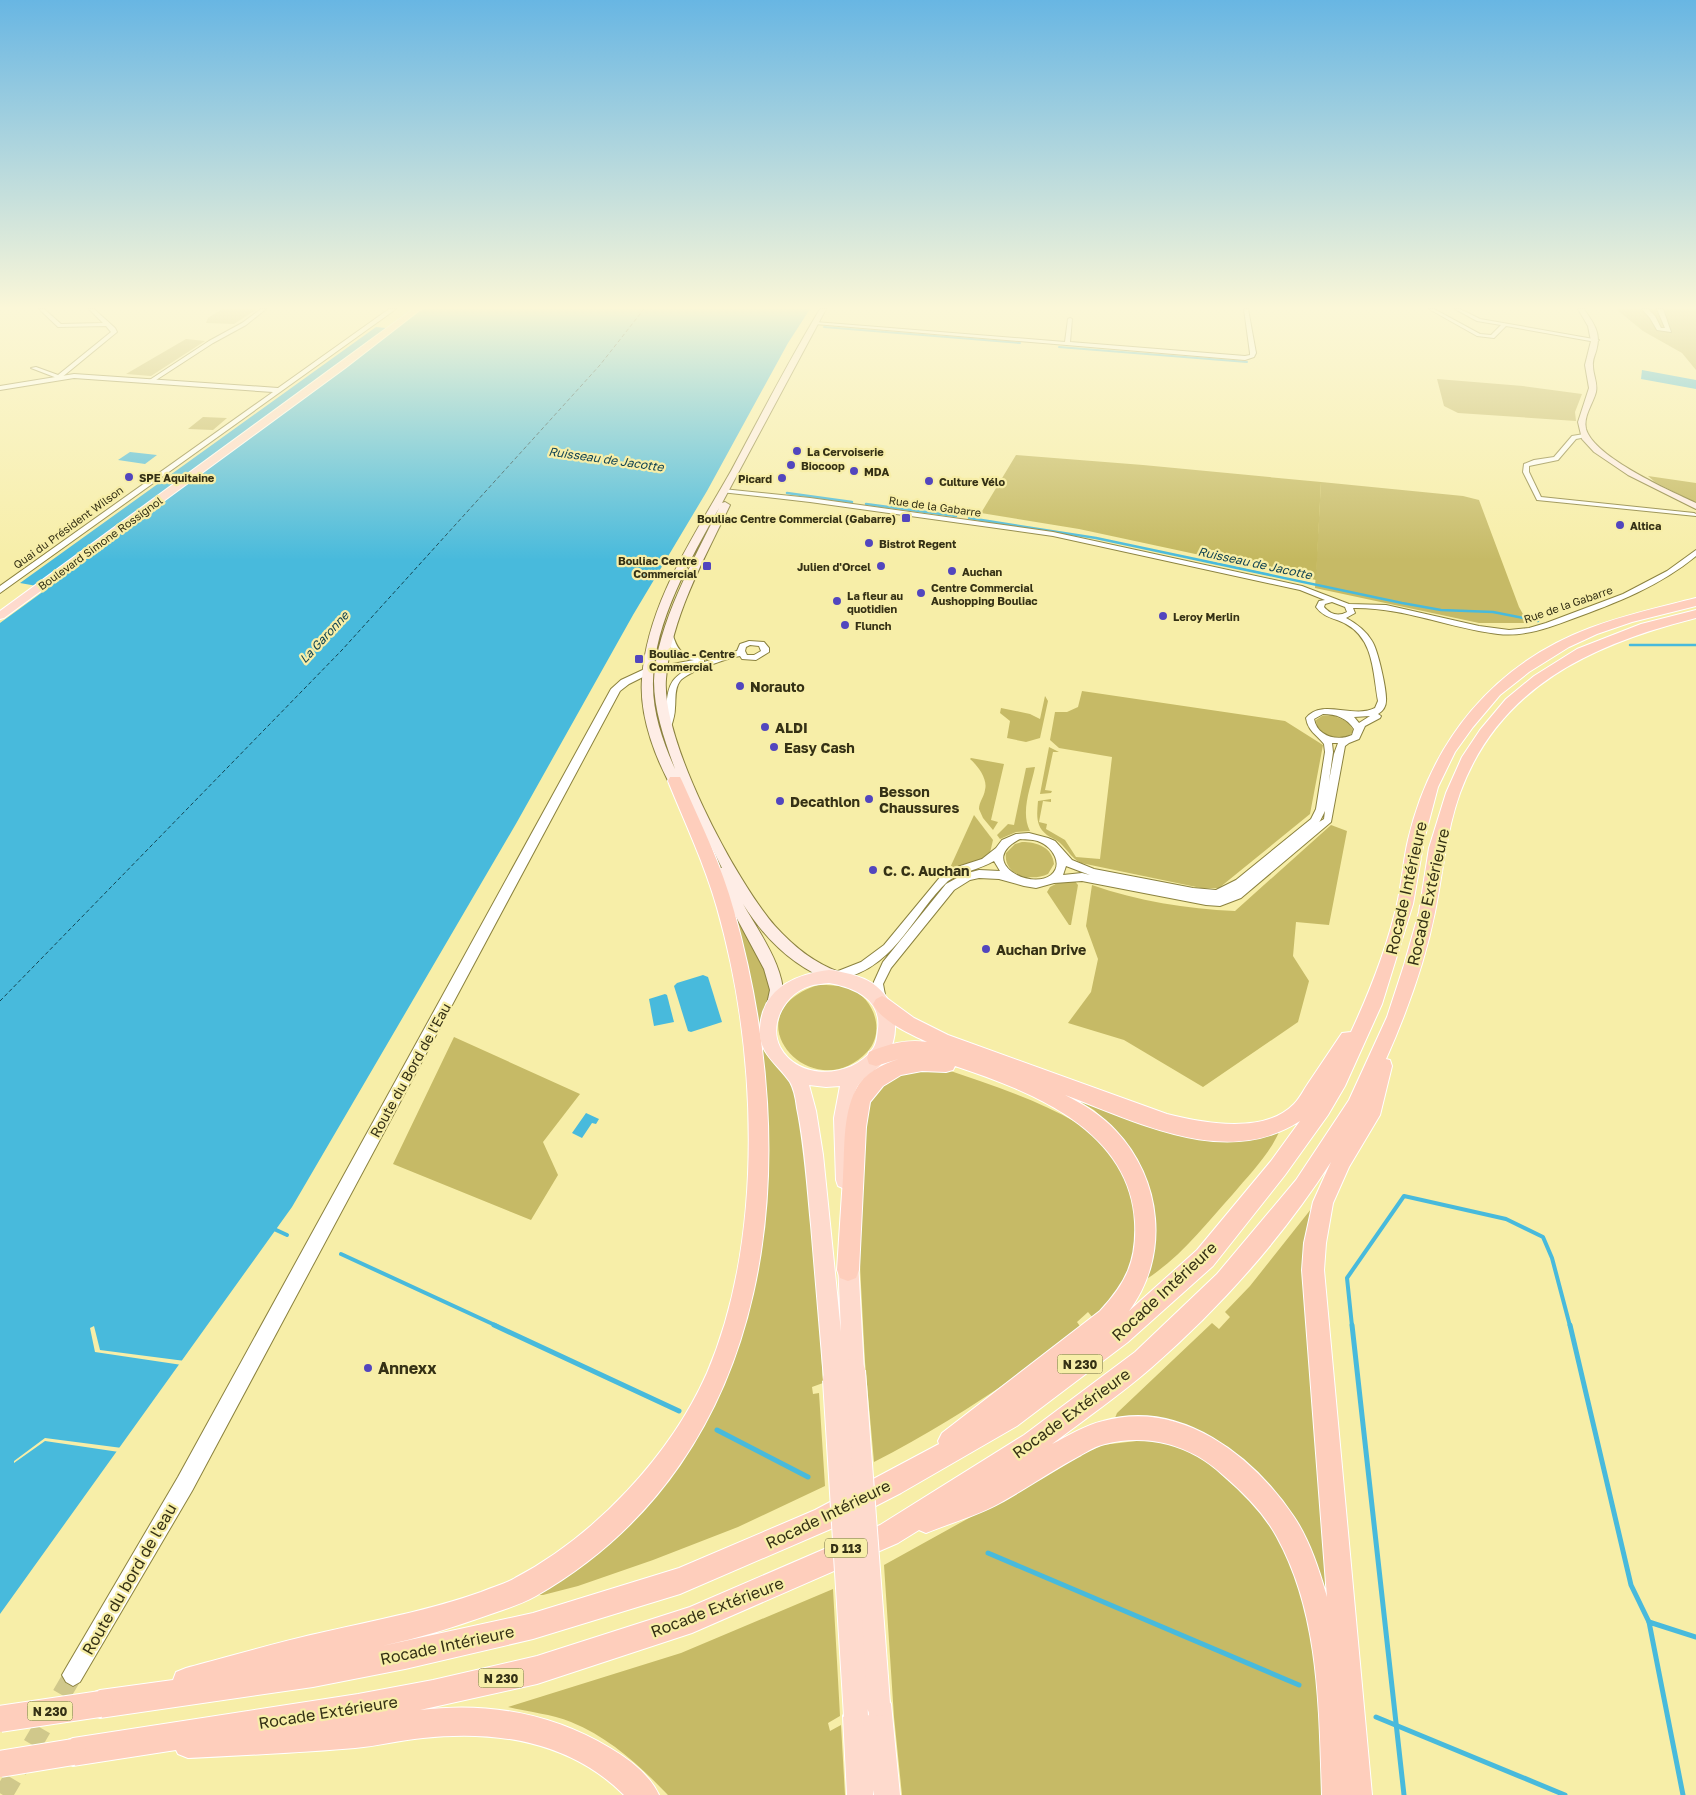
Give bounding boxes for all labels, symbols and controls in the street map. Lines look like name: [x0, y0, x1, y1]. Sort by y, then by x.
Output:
water label: Ruisseau de Jacotte: [547, 443, 666, 475]
marker: La Cervoiserie: [791, 445, 803, 457]
place label: La Cervoiserie: [807, 445, 884, 458]
marker: Biocoop: [785, 459, 797, 471]
place label: Biocoop: [801, 459, 845, 472]
marker: MDA: [848, 465, 860, 477]
place label: MDA: [864, 465, 889, 478]
marker: SPE Aquitaine: [123, 471, 135, 483]
place label: SPE Aquitaine: [139, 471, 215, 484]
place label: Picard: [738, 472, 772, 485]
marker: Picard: [776, 472, 788, 484]
marker: Culture Vélo: [923, 475, 935, 487]
place label: Culture Vélo: [939, 475, 1005, 488]
street label: Quai du Président Wilson: [11, 483, 125, 571]
street label: Boulevard Simone Rossignol: [35, 493, 165, 592]
street label: Rue de la Gabarre: [888, 493, 982, 519]
place label: Bouliac Centre Commercial (Gabarre): [697, 512, 896, 525]
marker: Bouliac Centre Commercial (Gabarre): [900, 512, 912, 524]
marker: Altica: [1614, 519, 1626, 531]
place label: Altica: [1630, 519, 1661, 532]
marker: Bistrot Regent: [863, 537, 875, 549]
place label: Bistrot Regent: [879, 537, 957, 550]
water label: Ruisseau de Jacotte: [1197, 544, 1314, 583]
place label: Bouliac Centre Commercial: [618, 554, 698, 580]
marker: Bouliac Centre Commercial: [701, 560, 713, 572]
place label: Julien d'Orcel: [797, 560, 871, 573]
marker: Julien d'Orcel: [875, 560, 887, 572]
marker: Auchan: [946, 565, 958, 577]
place label: Auchan: [962, 565, 1003, 578]
place label: Centre Commercial Aushopping Bouliac: [931, 581, 1038, 607]
street label: Rue de la Gabarre: [1522, 583, 1614, 625]
marker: Centre Commercial Aushopping Bouliac: [915, 587, 927, 599]
place label: La fleur au quotidien: [847, 589, 903, 615]
marker: La fleur au quotidien: [831, 595, 843, 607]
water label: La Garonne: [296, 607, 353, 666]
marker: Leroy Merlin: [1157, 610, 1169, 622]
place label: Leroy Merlin: [1173, 610, 1240, 623]
marker: Flunch: [839, 619, 851, 631]
place label: Flunch: [855, 619, 892, 632]
place label: Bouliac - Centre Commercial: [649, 647, 735, 673]
marker: Bouliac - Centre Commercial: [633, 653, 645, 665]
place label: Norauto: [750, 678, 805, 695]
marker: Norauto: [734, 680, 746, 692]
place label: ALDI: [775, 719, 808, 736]
marker: ALDI: [759, 721, 771, 733]
place label: Easy Cash: [784, 739, 855, 756]
marker: Easy Cash: [768, 741, 780, 753]
place label: Besson Chaussures: [879, 783, 959, 816]
place label: Decathlon: [790, 793, 860, 810]
marker: Besson Chaussures: [863, 793, 875, 805]
marker: Decathlon: [774, 795, 786, 807]
street label: Rocade Intérieure: [1381, 819, 1431, 957]
street label: Rocade Extérieure: [1402, 826, 1454, 968]
place label: C. C. Auchan: [883, 862, 970, 879]
marker: C. C. Auchan: [867, 864, 879, 876]
place label: Auchan Drive: [996, 941, 1086, 958]
marker: Auchan Drive: [980, 943, 992, 955]
street label: Route du Bord de l'Eau: [366, 1000, 454, 1140]
street label: Rocade Intérieure: [1107, 1237, 1221, 1345]
road number: N 230: [1058, 1355, 1102, 1374]
place label: Annexx: [378, 1358, 437, 1378]
marker: Annexx: [362, 1362, 374, 1374]
street label: Rocade Extérieure: [1008, 1364, 1134, 1462]
street label: Rocade Intérieure: [762, 1475, 894, 1553]
street label: Route du bord de l'eau: [77, 1500, 181, 1658]
road number: D 113: [825, 1539, 867, 1558]
street label: Rocade Extérieure: [648, 1572, 786, 1642]
street label: Rocade Intérieure: [378, 1621, 516, 1669]
road number: N 230: [478, 1669, 524, 1688]
street label: Rocade Extérieure: [257, 1691, 399, 1733]
road number: N 230: [28, 1702, 72, 1720]

